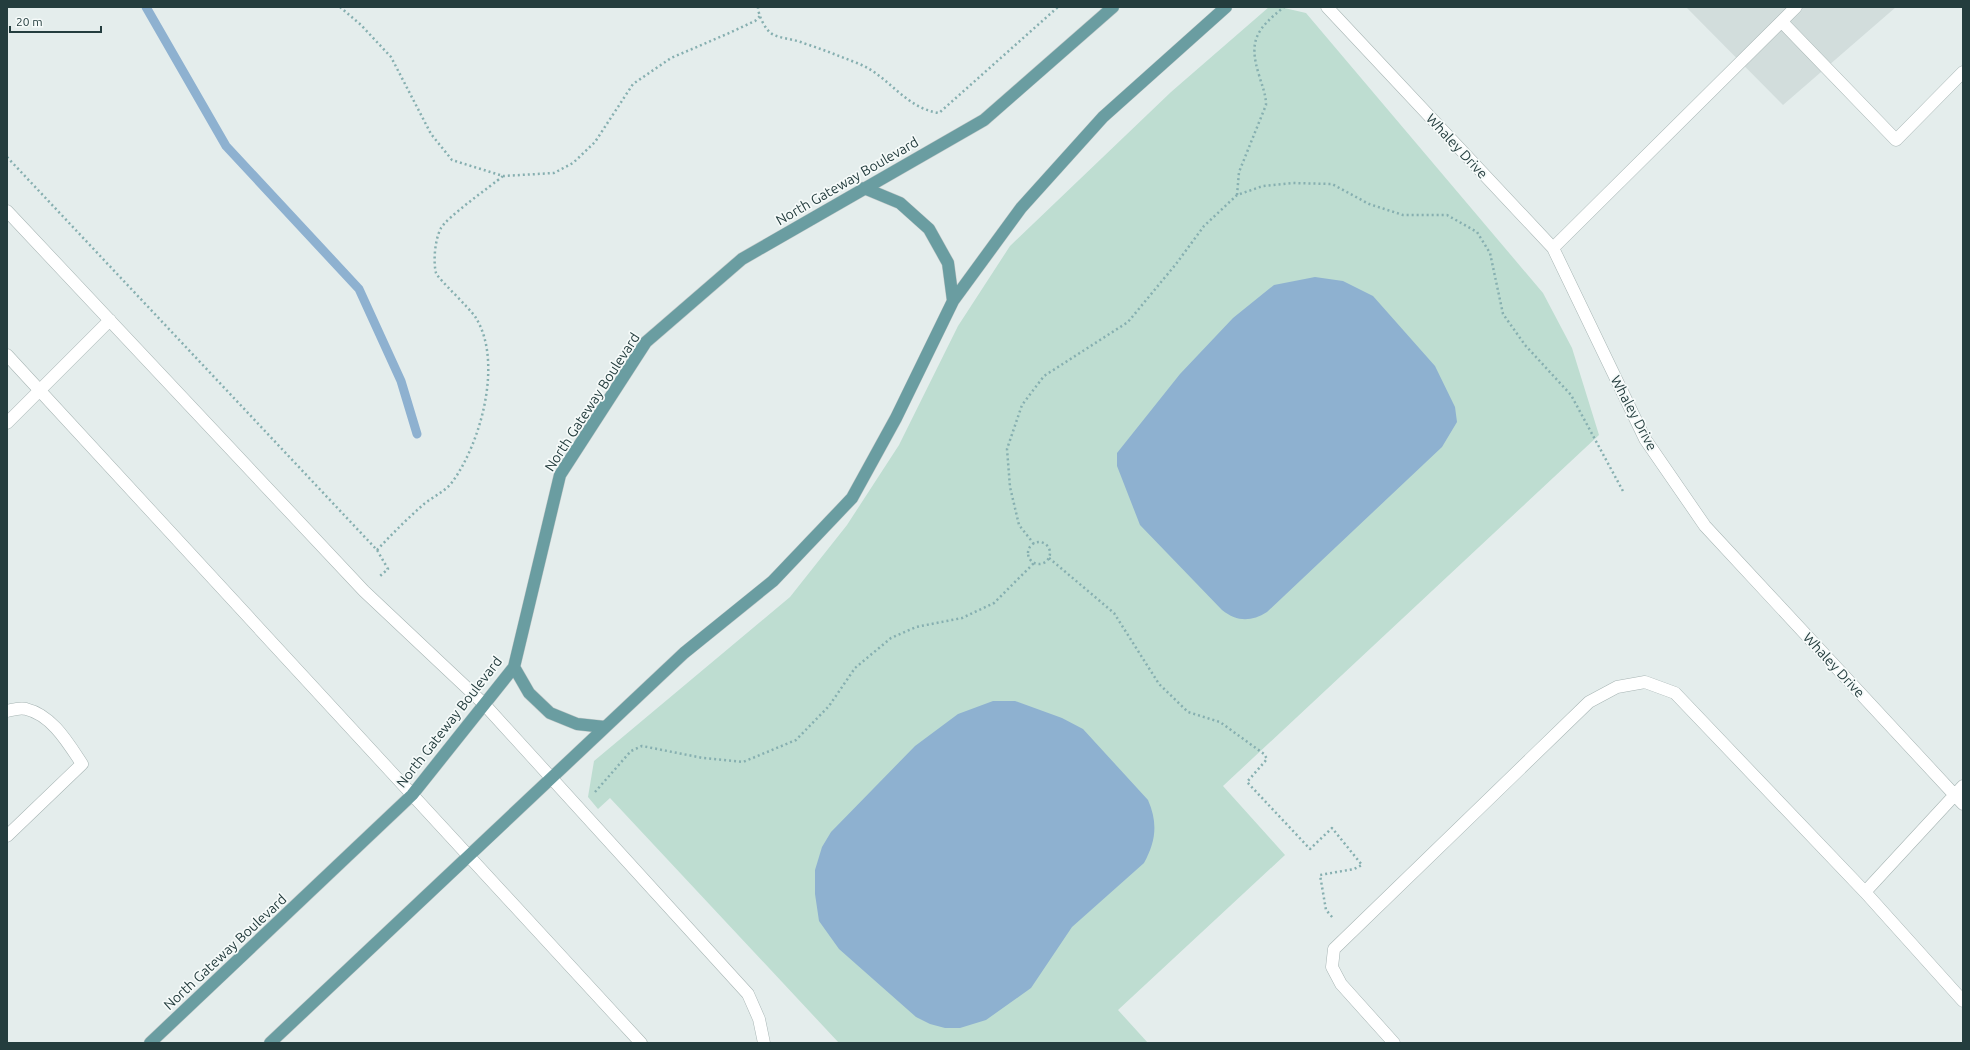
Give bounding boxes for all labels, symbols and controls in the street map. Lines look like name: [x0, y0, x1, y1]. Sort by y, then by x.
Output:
scale bar: [10, 8, 101, 34]
text: 20 m: [16, 15, 43, 28]
street label: Whaley Drive: [1423, 110, 1491, 182]
street label: North Gateway Boulevard: [773, 134, 921, 228]
street label: North Gateway Boulevard: [541, 330, 643, 474]
street label: Whaley Drive: [1608, 373, 1660, 453]
street label: Whaley Drive: [1800, 629, 1868, 701]
street label: North Gateway Boulevard: [393, 653, 505, 791]
street label: North Gateway Boulevard: [160, 891, 290, 1013]

